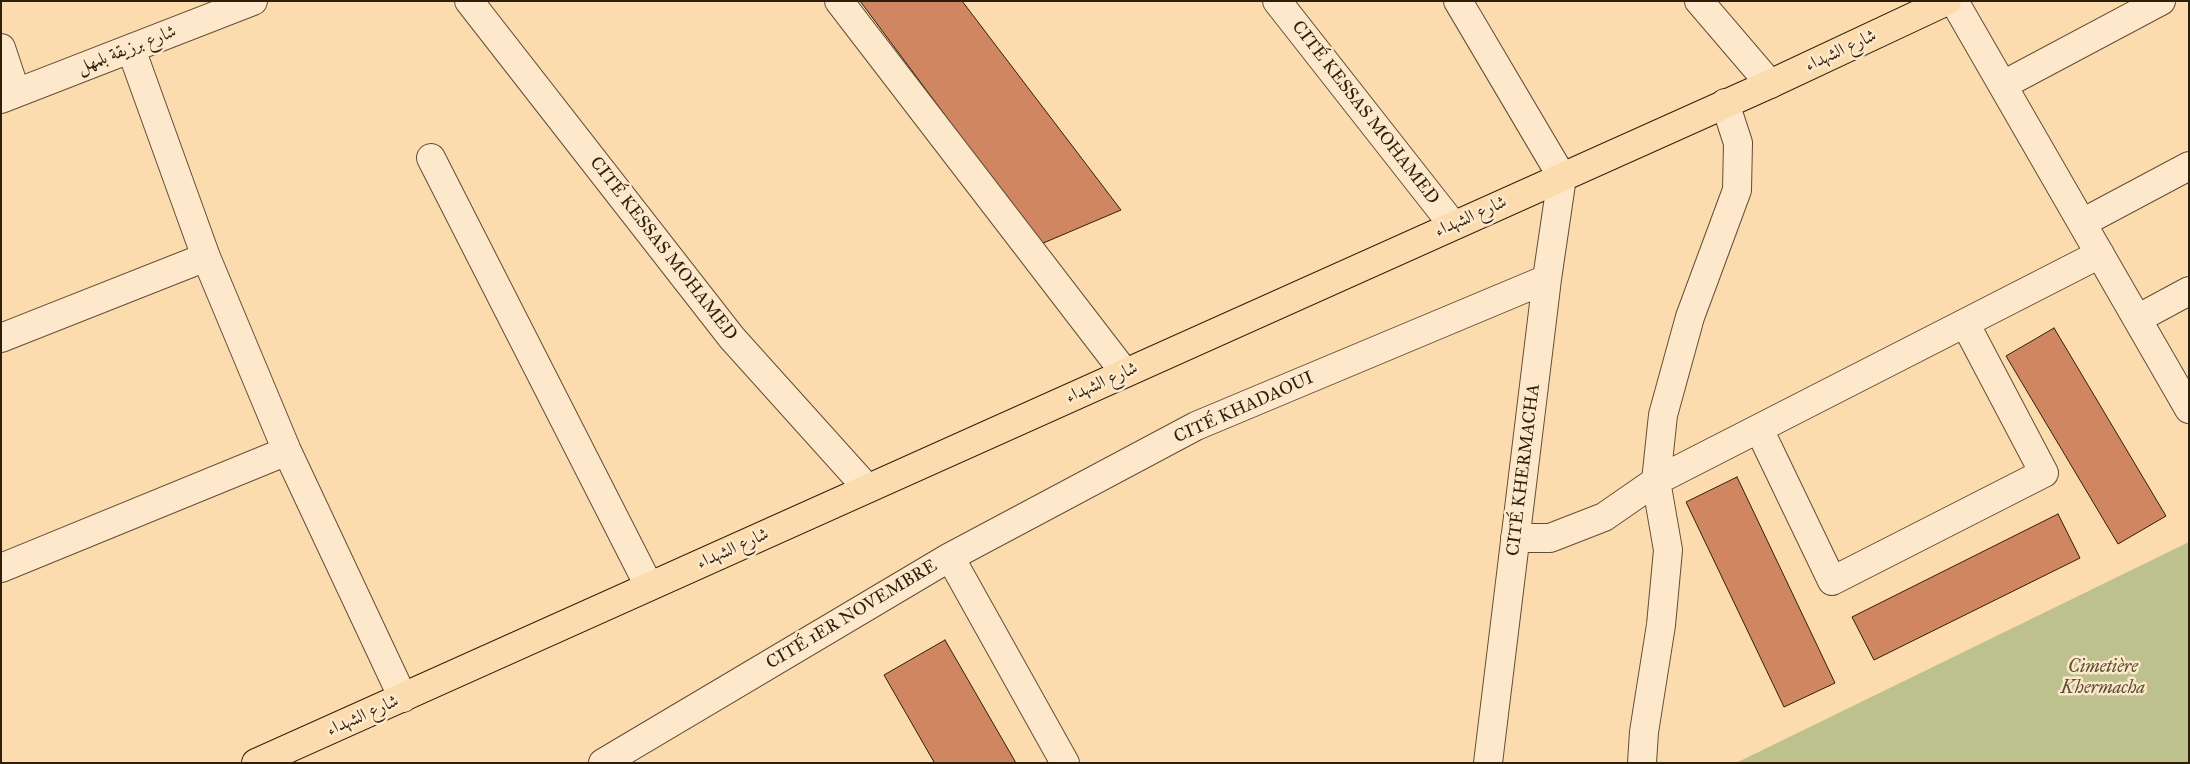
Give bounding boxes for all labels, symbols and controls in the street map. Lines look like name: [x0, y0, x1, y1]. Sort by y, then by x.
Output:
street label: CITÉ KESSAS MOHAMED: [1287, 17, 1443, 209]
street label: شارع برزيقة بلمهل: [74, 21, 180, 79]
street label: شارع الشهداء: [1802, 25, 1880, 77]
street label: CITÉ KESSAS MOHAMED: [585, 153, 741, 345]
street label: شارع الشهداء: [1432, 192, 1510, 242]
street label: شارع الشهداء: [1063, 358, 1141, 408]
street label: CITÉ KHADAOUI: [1171, 368, 1317, 448]
street label: CITÉ KHERMACHA: [1503, 383, 1545, 557]
street label: شارع الشهداء: [694, 524, 772, 574]
street label: CITÉ 1ER NOVEMBRE: [763, 555, 941, 675]
park label: Cimetière Khermacha: [2061, 657, 2145, 700]
street label: شارع الشهداء: [324, 691, 402, 741]

